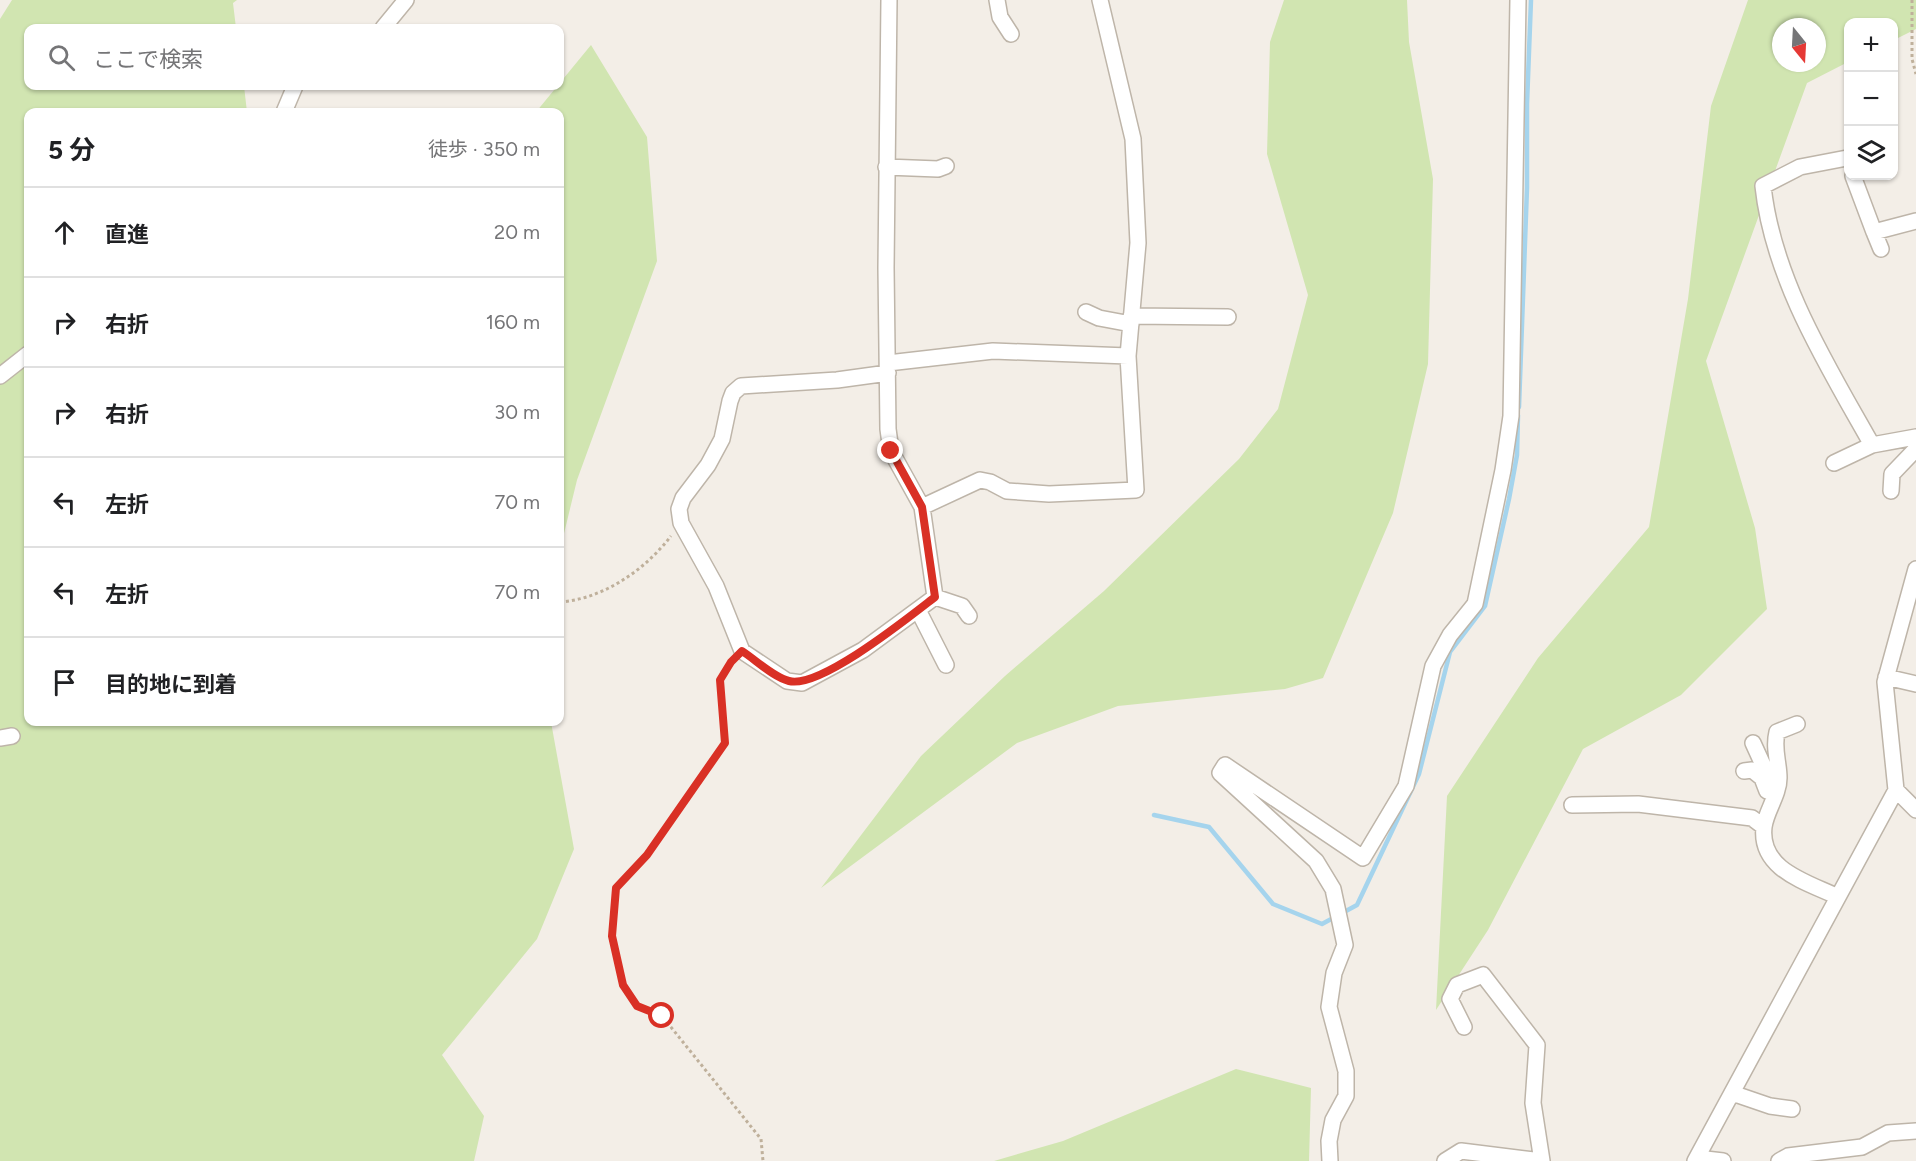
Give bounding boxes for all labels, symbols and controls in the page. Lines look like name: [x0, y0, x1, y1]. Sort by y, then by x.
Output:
north arrow: [1772, 18, 1826, 72]
map controls: [1844, 18, 1898, 180]
button: +: [1844, 18, 1898, 72]
search box: [24, 24, 564, 90]
icon: search: [45, 41, 78, 74]
text: ここで検索: [93, 46, 203, 73]
button: −: [1844, 72, 1898, 126]
button: layers: [1844, 126, 1898, 180]
text: 5 分: [48, 134, 95, 166]
text: 徒歩 · 350 m: [428, 137, 540, 161]
icon: ahead: [48, 216, 81, 249]
text: 20 m: [494, 220, 540, 244]
text: 直進: [105, 221, 149, 248]
icon: right: [48, 306, 81, 339]
text: 160 m: [486, 310, 540, 334]
text: 右折: [105, 311, 149, 338]
icon: right: [48, 396, 81, 429]
text: 30 m: [494, 400, 540, 424]
text: 右折: [105, 401, 149, 428]
route end: [877, 437, 903, 463]
icon: left: [48, 486, 81, 519]
text: 70 m: [494, 490, 540, 514]
text: 左折: [105, 491, 149, 518]
icon: left: [48, 576, 81, 609]
text: 70 m: [494, 580, 540, 604]
text: 左折: [105, 581, 149, 608]
icon: arrive: [48, 666, 81, 699]
text: 目的地に到着: [105, 671, 237, 698]
route start: [648, 1002, 674, 1028]

